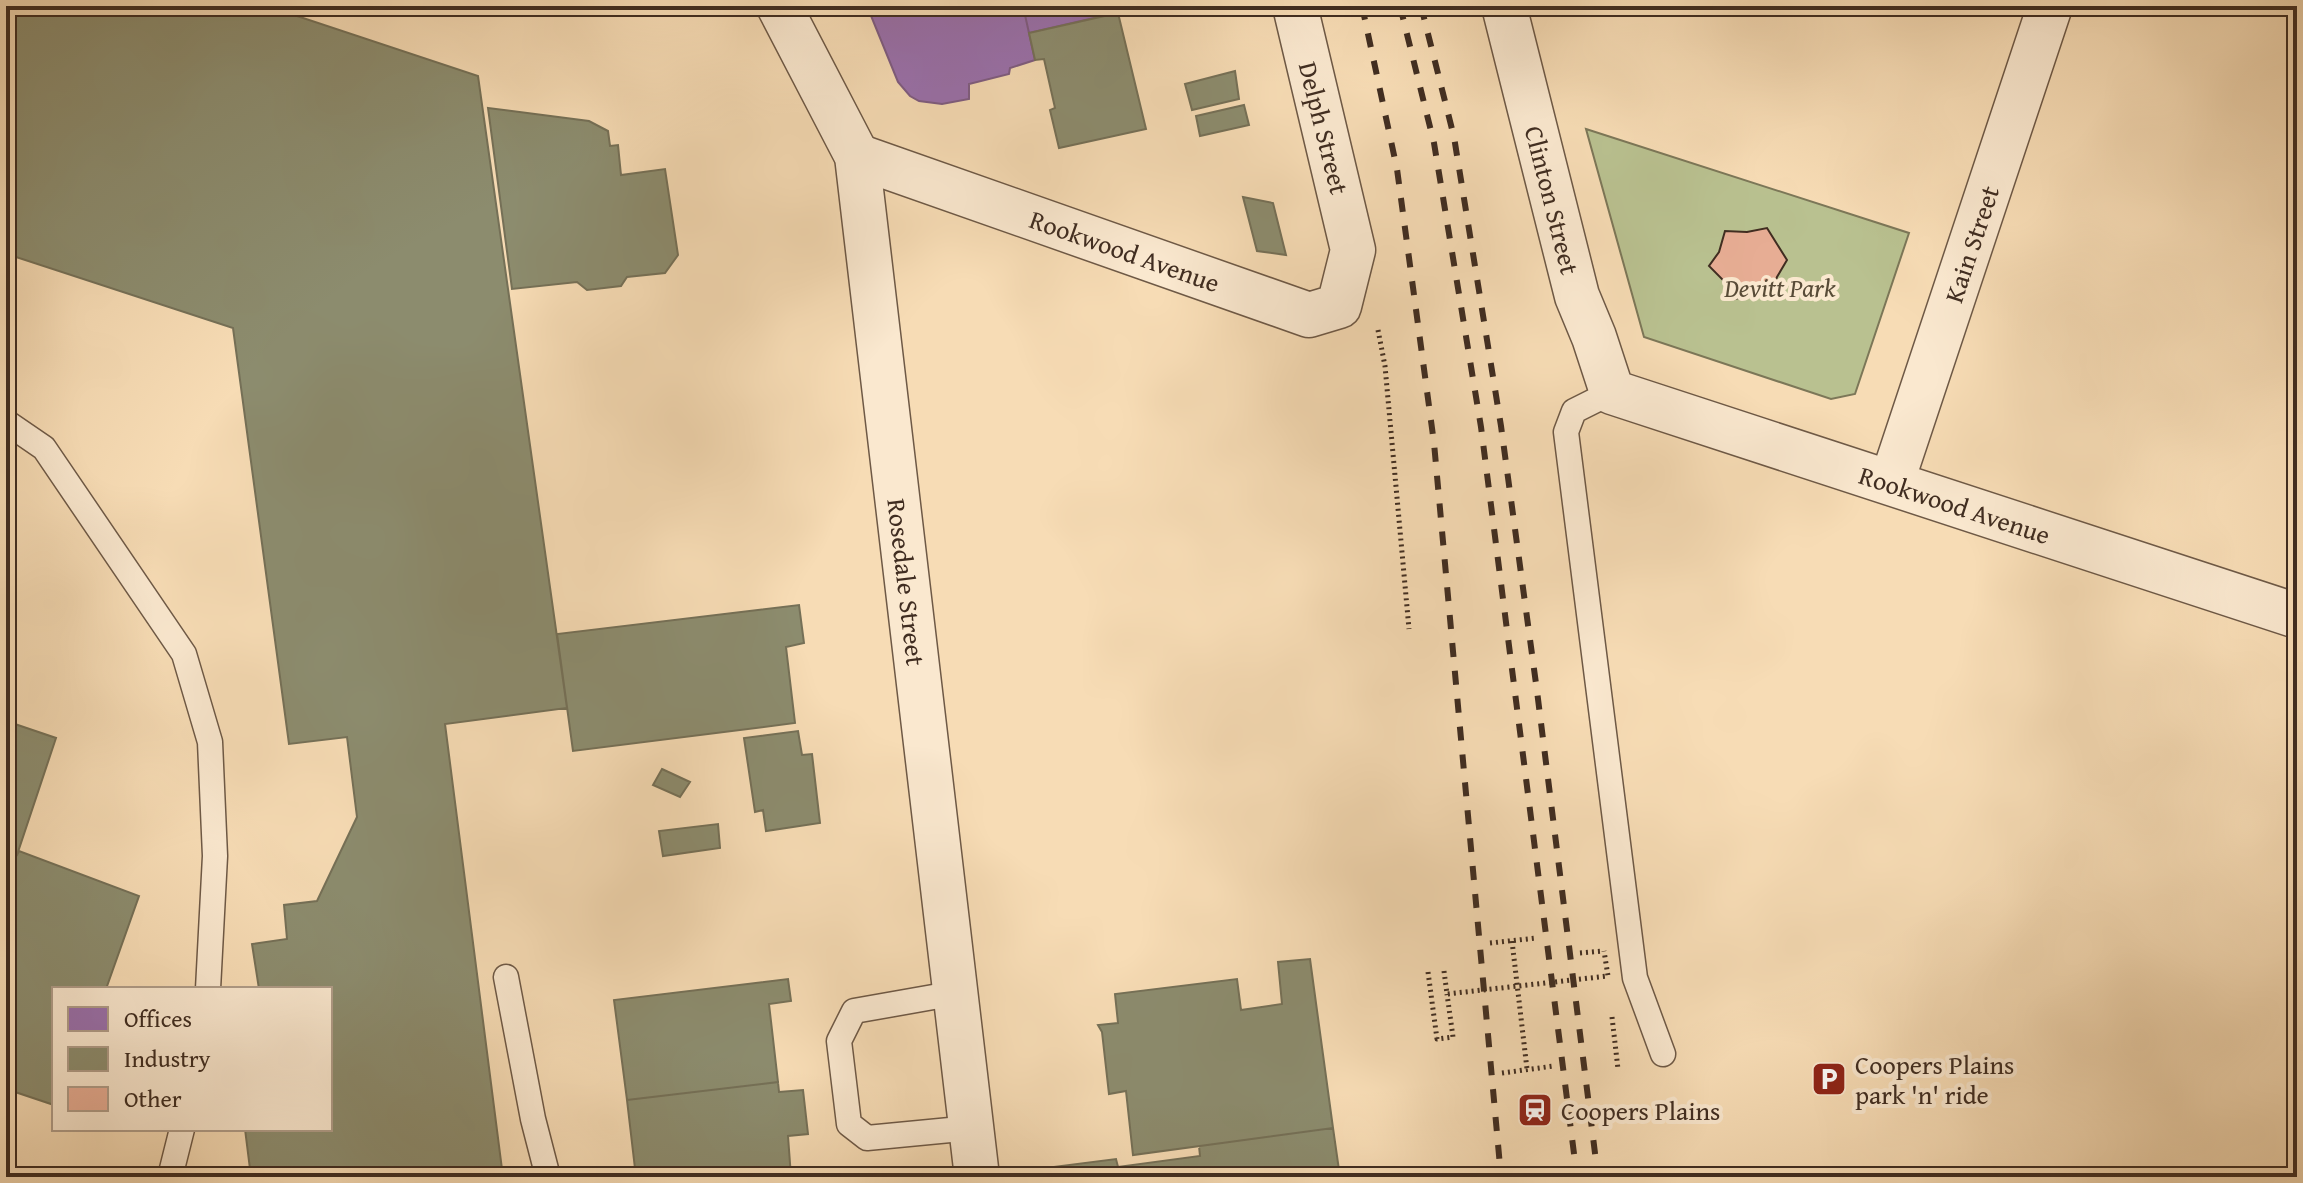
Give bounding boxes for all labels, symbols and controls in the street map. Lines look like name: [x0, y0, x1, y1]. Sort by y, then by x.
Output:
street label: Delph Street: [1289, 58, 1359, 198]
street label: Clinton Street: [1515, 121, 1590, 278]
street label: Kain Street: [1933, 180, 2009, 307]
street label: Rookwood Avenue: [1025, 199, 1225, 302]
park label: Devitt Park: [1723, 268, 1836, 307]
street label: Rookwood Avenue: [1854, 455, 2055, 554]
street label: Rosedale Street: [878, 496, 936, 668]
legend: [52, 987, 332, 1131]
text: Offices: [124, 1001, 192, 1036]
text: Industry: [124, 1041, 211, 1076]
place label: Coopers Plains park 'n' ride: [1855, 1045, 2014, 1114]
parking icon: Coopers Plains park 'n' ride: [1810, 1060, 1848, 1098]
text: Other: [124, 1081, 182, 1116]
station icon: Coopers Plains: [1516, 1091, 1554, 1129]
place label: Coopers Plains: [1561, 1091, 1720, 1130]

